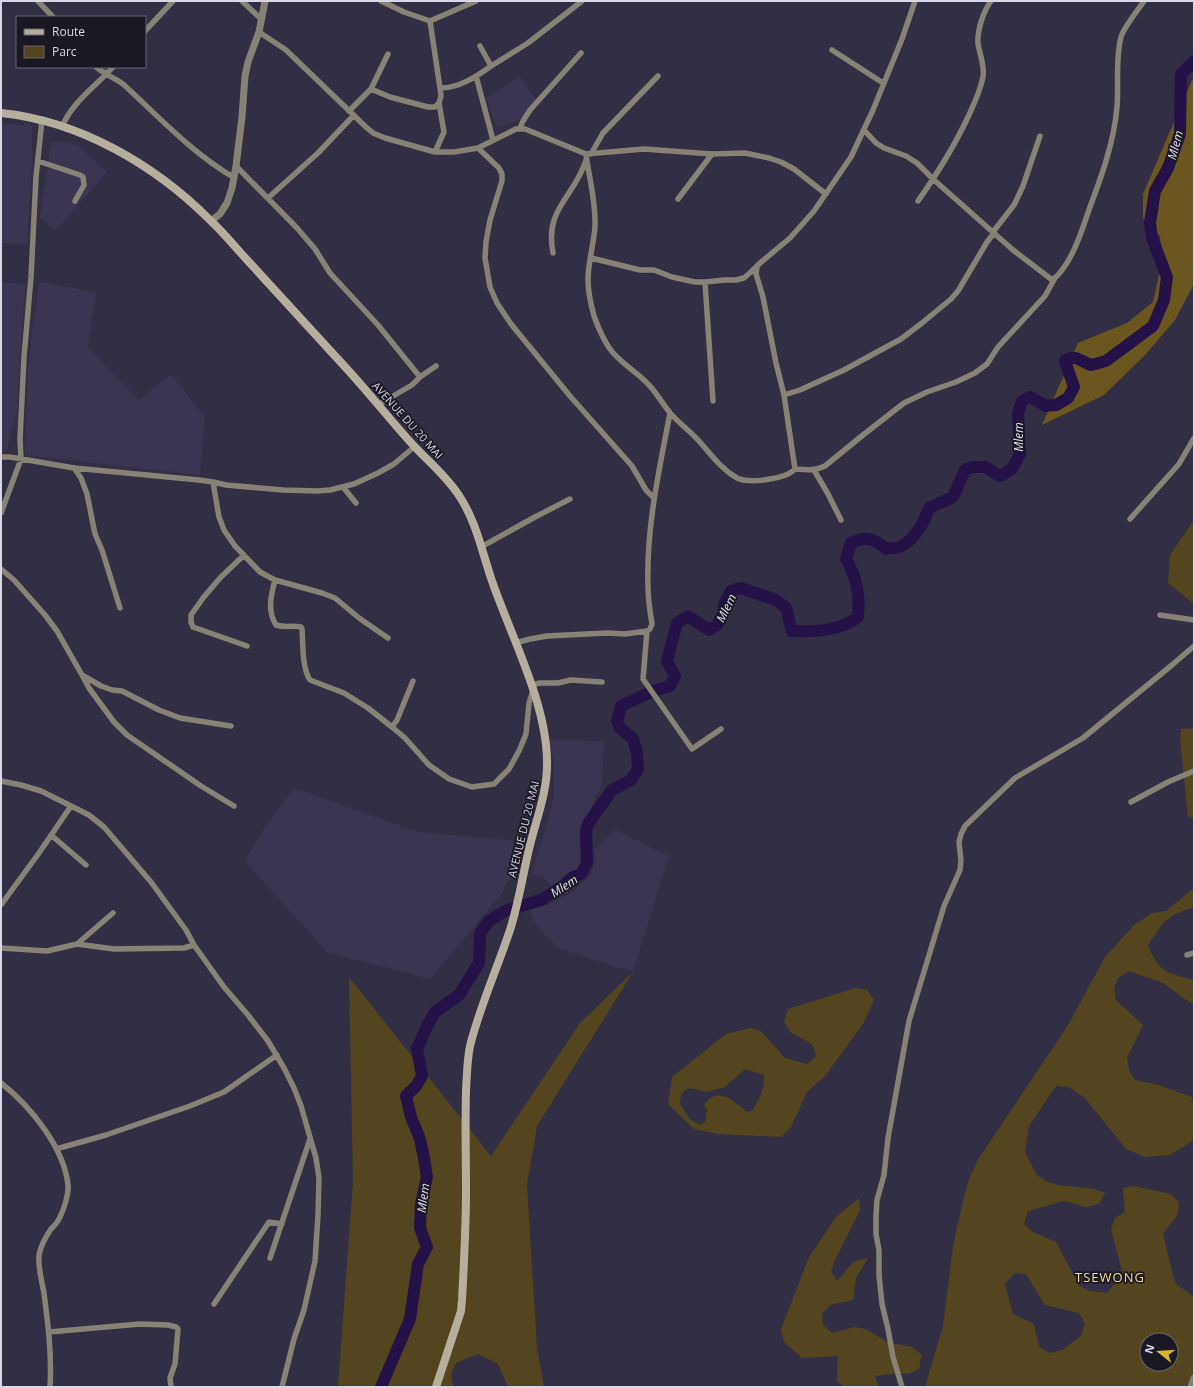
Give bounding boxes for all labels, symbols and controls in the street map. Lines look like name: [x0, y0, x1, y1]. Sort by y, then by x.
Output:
legend: [16, 16, 146, 68]
text: Route: [52, 23, 85, 40]
text: Parc: [52, 43, 77, 60]
water label: Mlem: [1163, 129, 1187, 161]
street label: AVENUE DU 20 MAI: [369, 378, 447, 462]
water label: Mlem: [1010, 422, 1027, 452]
water label: Mlem: [712, 591, 740, 625]
street label: AVENUE DU 20 MAI: [504, 779, 542, 879]
water label: Mlem: [547, 871, 581, 901]
water label: Mlem: [413, 1182, 433, 1214]
district label: TSEWONG: [1075, 1268, 1145, 1286]
north arrow: [1139, 1332, 1179, 1372]
text: N: [1140, 1342, 1157, 1355]

